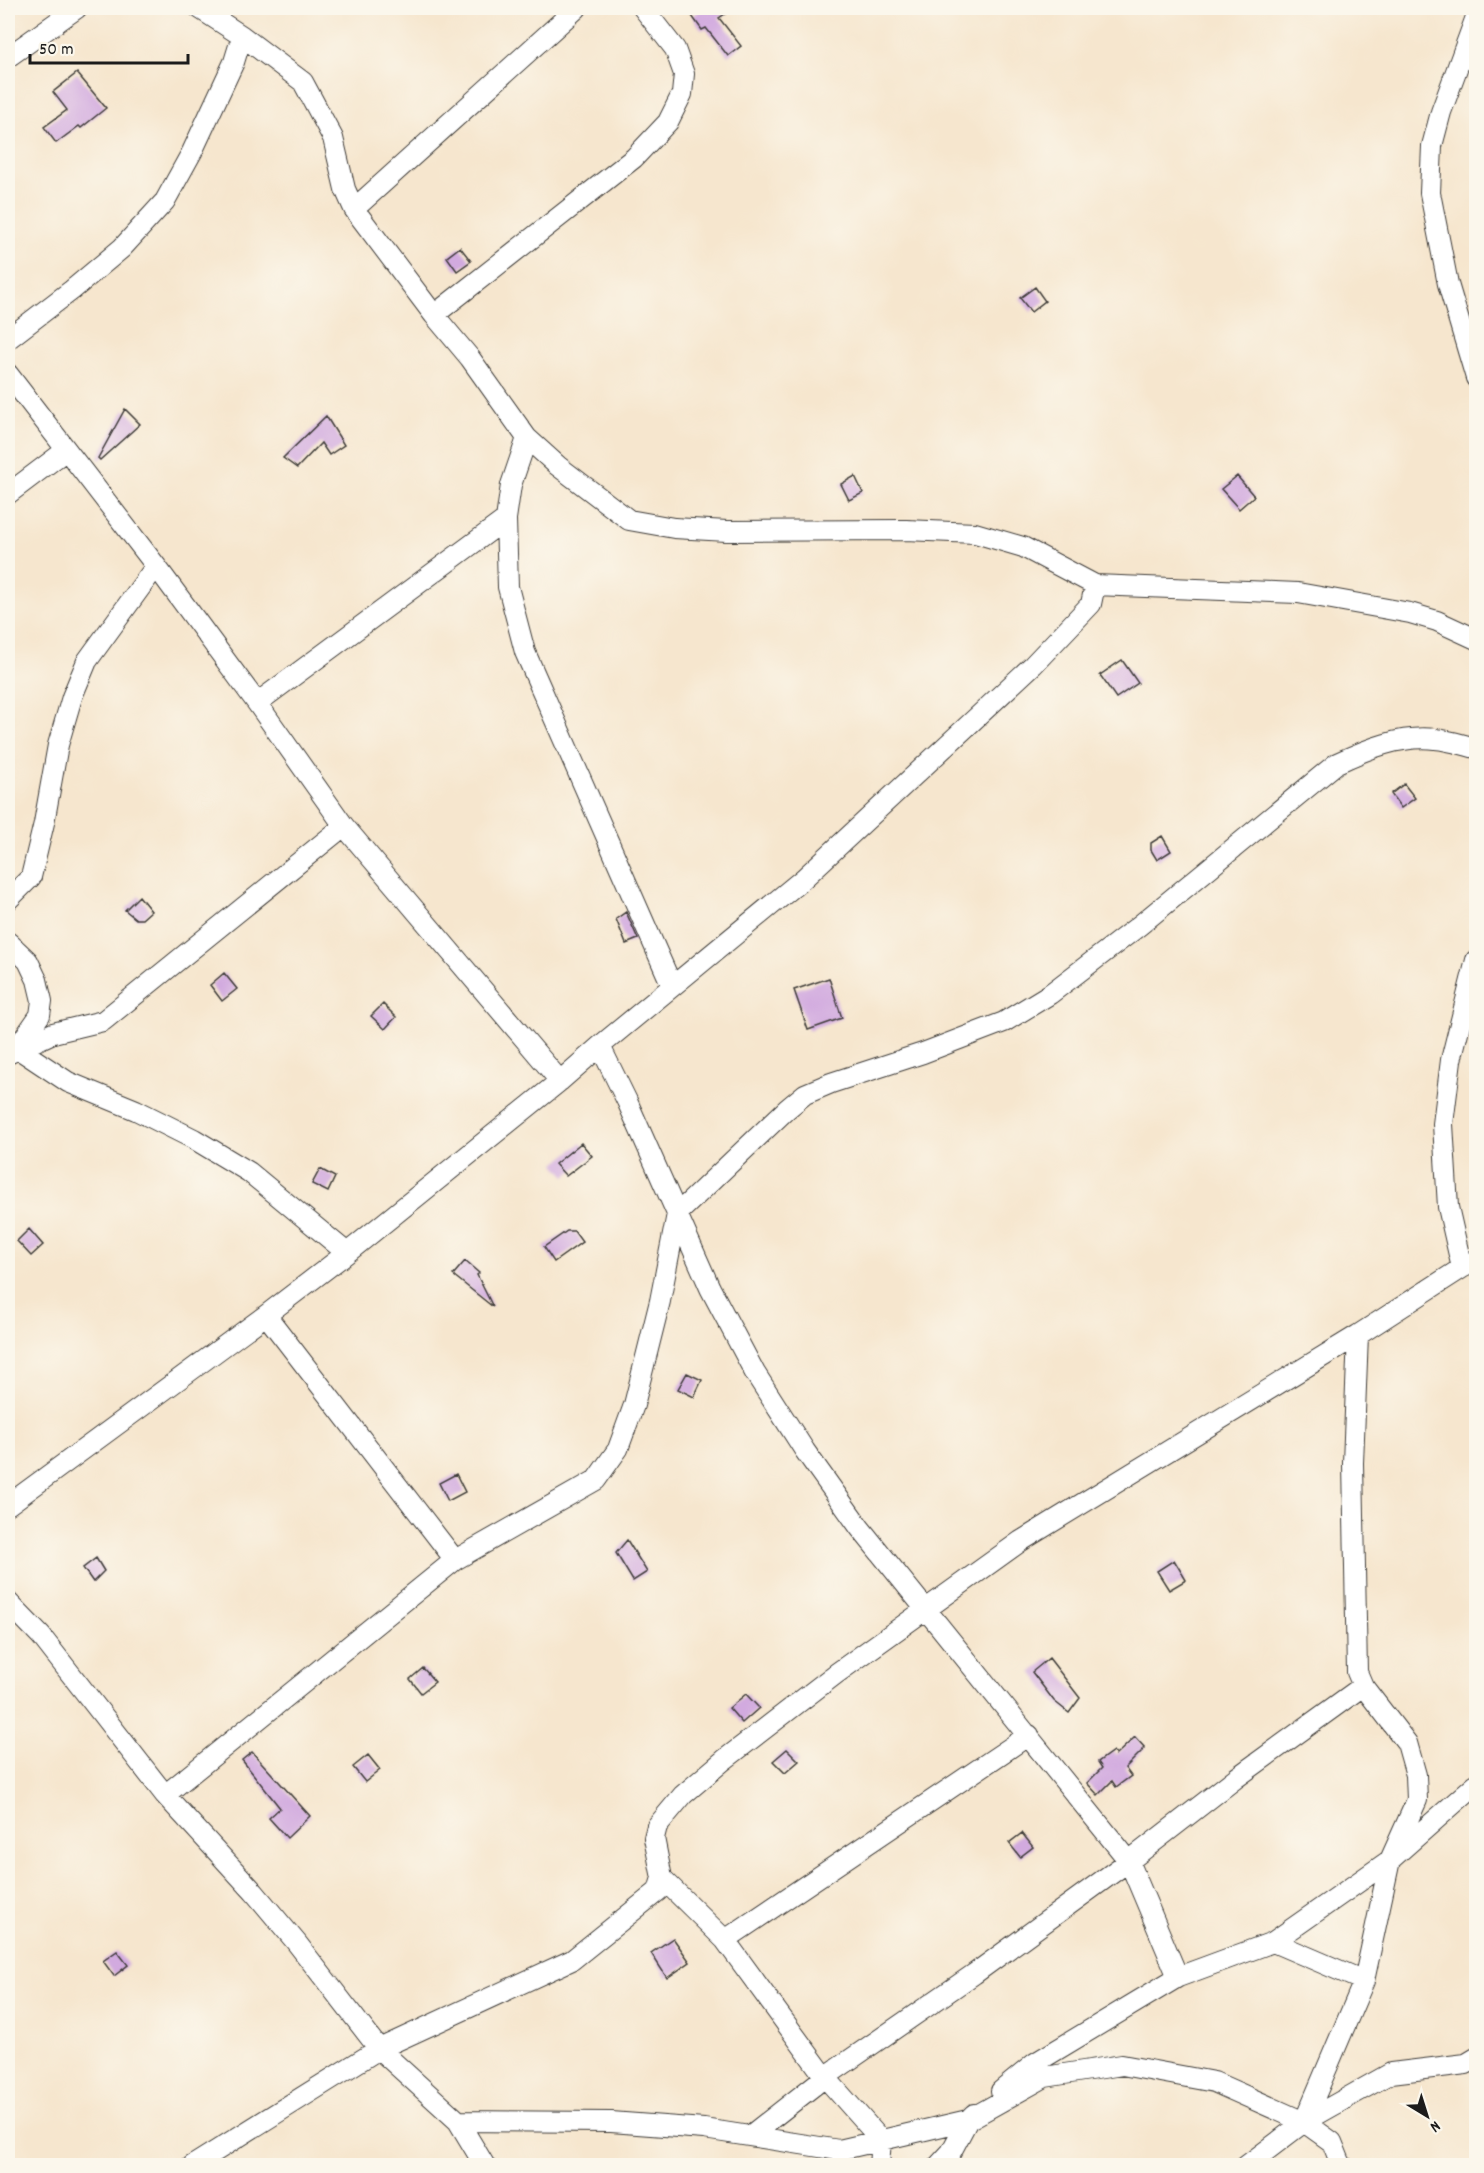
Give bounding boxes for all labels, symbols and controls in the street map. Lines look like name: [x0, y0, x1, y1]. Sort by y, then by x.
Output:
scale bar: [30, 27, 188, 65]
text: 50 m: [39, 38, 74, 63]
north arrow: [1397, 2086, 1457, 2146]
text: N: [1424, 2114, 1445, 2137]

